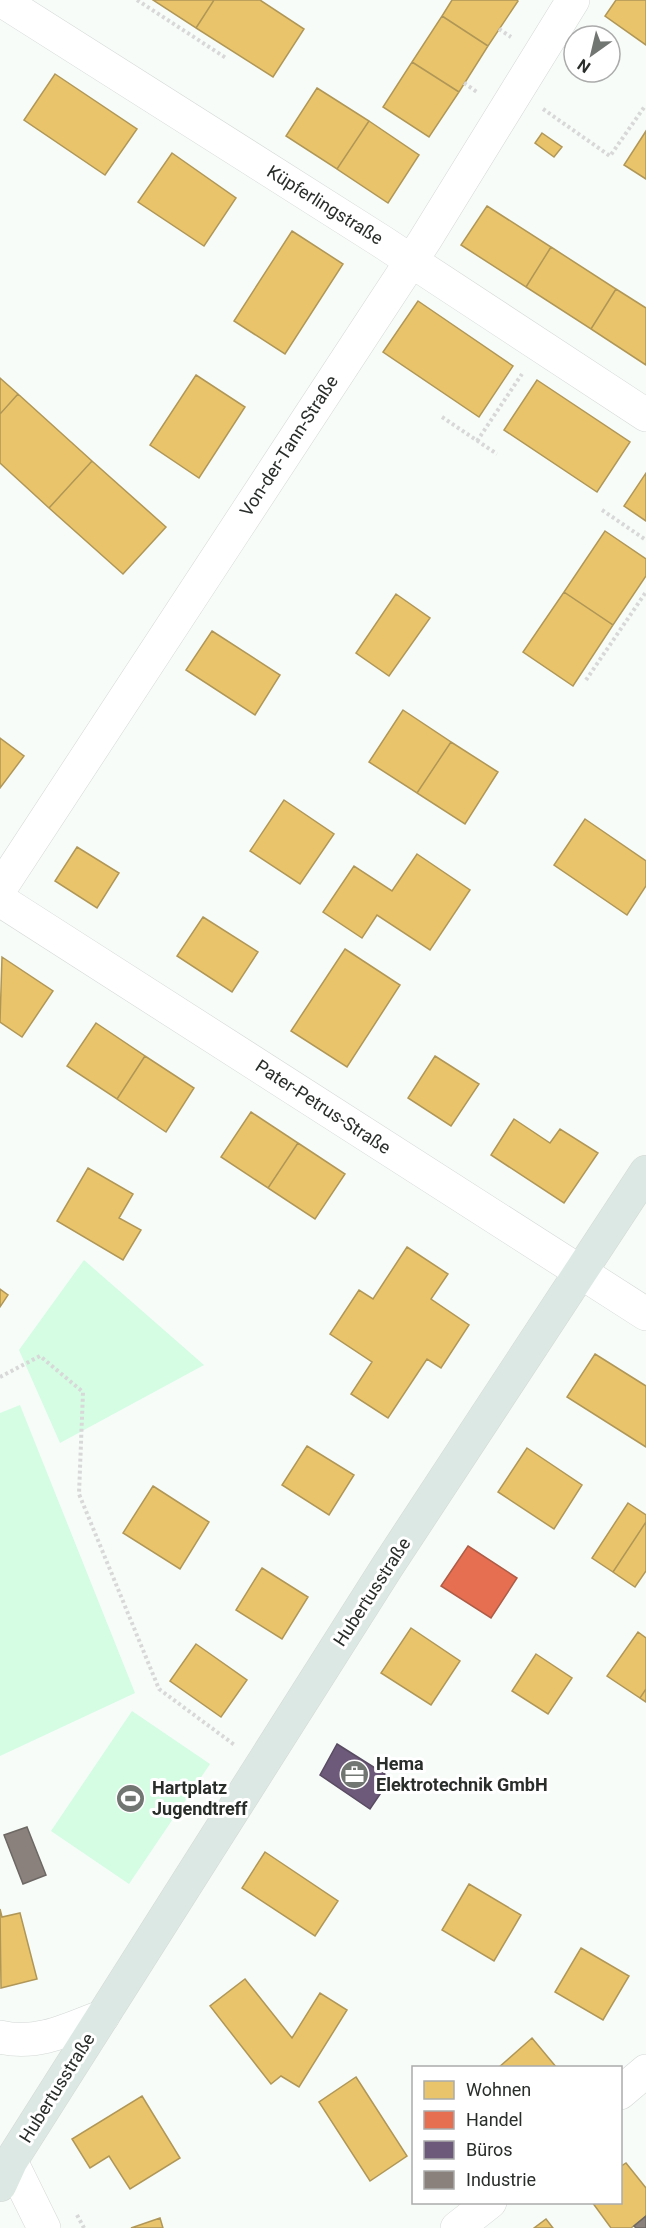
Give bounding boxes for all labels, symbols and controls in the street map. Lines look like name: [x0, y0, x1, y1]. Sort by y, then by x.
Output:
north arrow: [562, 24, 622, 84]
text: N: [574, 55, 594, 77]
street label: Küpferlingstraße: [263, 161, 387, 249]
street label: Von-der-Tann-Straße: [235, 371, 342, 520]
street label: Pater-Petrus-Straße: [252, 1055, 395, 1158]
street label: Hubertusstraße: [329, 1534, 414, 1650]
place label: Hema Elektrotechnik GmbH: [376, 1753, 548, 1795]
office icon: Hema Elektrotechnik GmbH: [339, 1758, 371, 1790]
place label: Hartplatz Jugendtreff: [152, 1777, 248, 1819]
sports icon: Hartplatz Jugendtreff: [115, 1782, 147, 1814]
street label: Hubertusstraße: [15, 2029, 99, 2146]
legend: [412, 2066, 622, 2204]
text: Wohnen: [466, 2079, 531, 2100]
text: Handel: [466, 2109, 523, 2130]
text: Büros: [466, 2139, 513, 2160]
text: Industrie: [466, 2169, 536, 2190]

